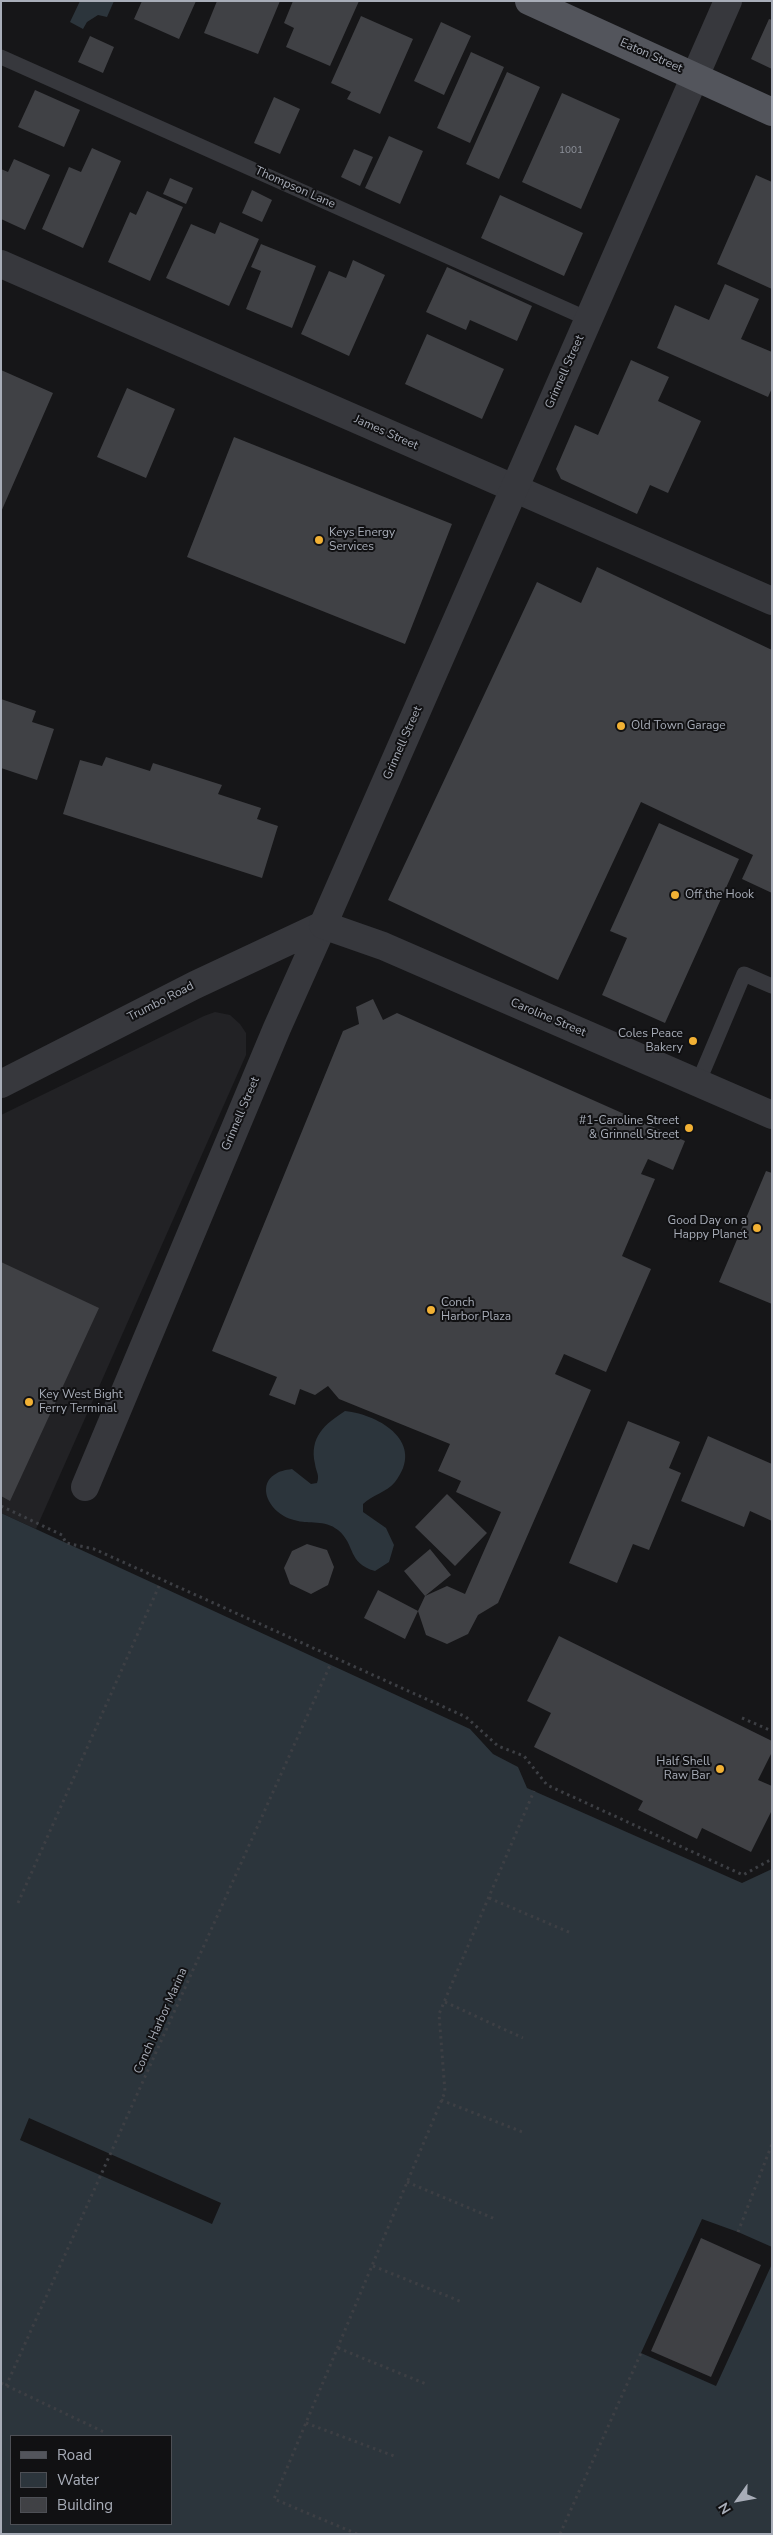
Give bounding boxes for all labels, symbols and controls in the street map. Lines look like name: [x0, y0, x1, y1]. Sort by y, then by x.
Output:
street label: Eaton Street: [618, 36, 684, 76]
house number: 1001: [559, 145, 583, 157]
street label: Thompson Lane: [253, 164, 337, 212]
street label: Grinnell Street: [542, 333, 588, 411]
street label: James Street: [352, 412, 420, 454]
place label: Keys Energy Services: [329, 526, 395, 554]
marker: Keys Energy Services: [313, 534, 325, 546]
street label: Grinnell Street: [380, 704, 426, 782]
place label: Old Town Garage: [631, 719, 726, 733]
marker: Old Town Garage: [615, 720, 627, 732]
place label: Off the Hook: [685, 888, 754, 902]
marker: Off the Hook: [669, 889, 681, 901]
street label: Trumbo Road: [126, 979, 196, 1025]
street label: Caroline Street: [508, 996, 588, 1040]
place label: Coles Peace Bakery: [618, 1027, 683, 1055]
marker: Coles Peace Bakery: [687, 1035, 699, 1047]
street label: Grinnell Street: [219, 1075, 263, 1153]
place label: #1-Caroline Street & Grinnell Street: [579, 1114, 679, 1142]
marker: #1-Caroline Street & Grinnell Street: [683, 1122, 695, 1134]
place label: Good Day on a Happy Planet: [667, 1214, 747, 1242]
marker: Good Day on a Happy Planet: [751, 1222, 763, 1234]
place label: Conch Harbor Plaza: [441, 1296, 511, 1324]
marker: Conch Harbor Plaza: [425, 1304, 437, 1316]
place label: Key West Bight Ferry Terminal: [39, 1388, 123, 1416]
marker: Key West Bight Ferry Terminal: [23, 1396, 35, 1408]
place label: Half Shell Raw Bar: [656, 1755, 710, 1783]
marker: Half Shell Raw Bar: [714, 1763, 726, 1775]
street label: Conch Harbor Marina: [131, 1966, 191, 2076]
legend: [10, 2435, 172, 2525]
text: Road: [57, 2445, 92, 2465]
text: Water: [57, 2470, 99, 2490]
north arrow: [713, 2475, 763, 2525]
text: Building: [57, 2495, 113, 2515]
text: N: [714, 2499, 736, 2518]

